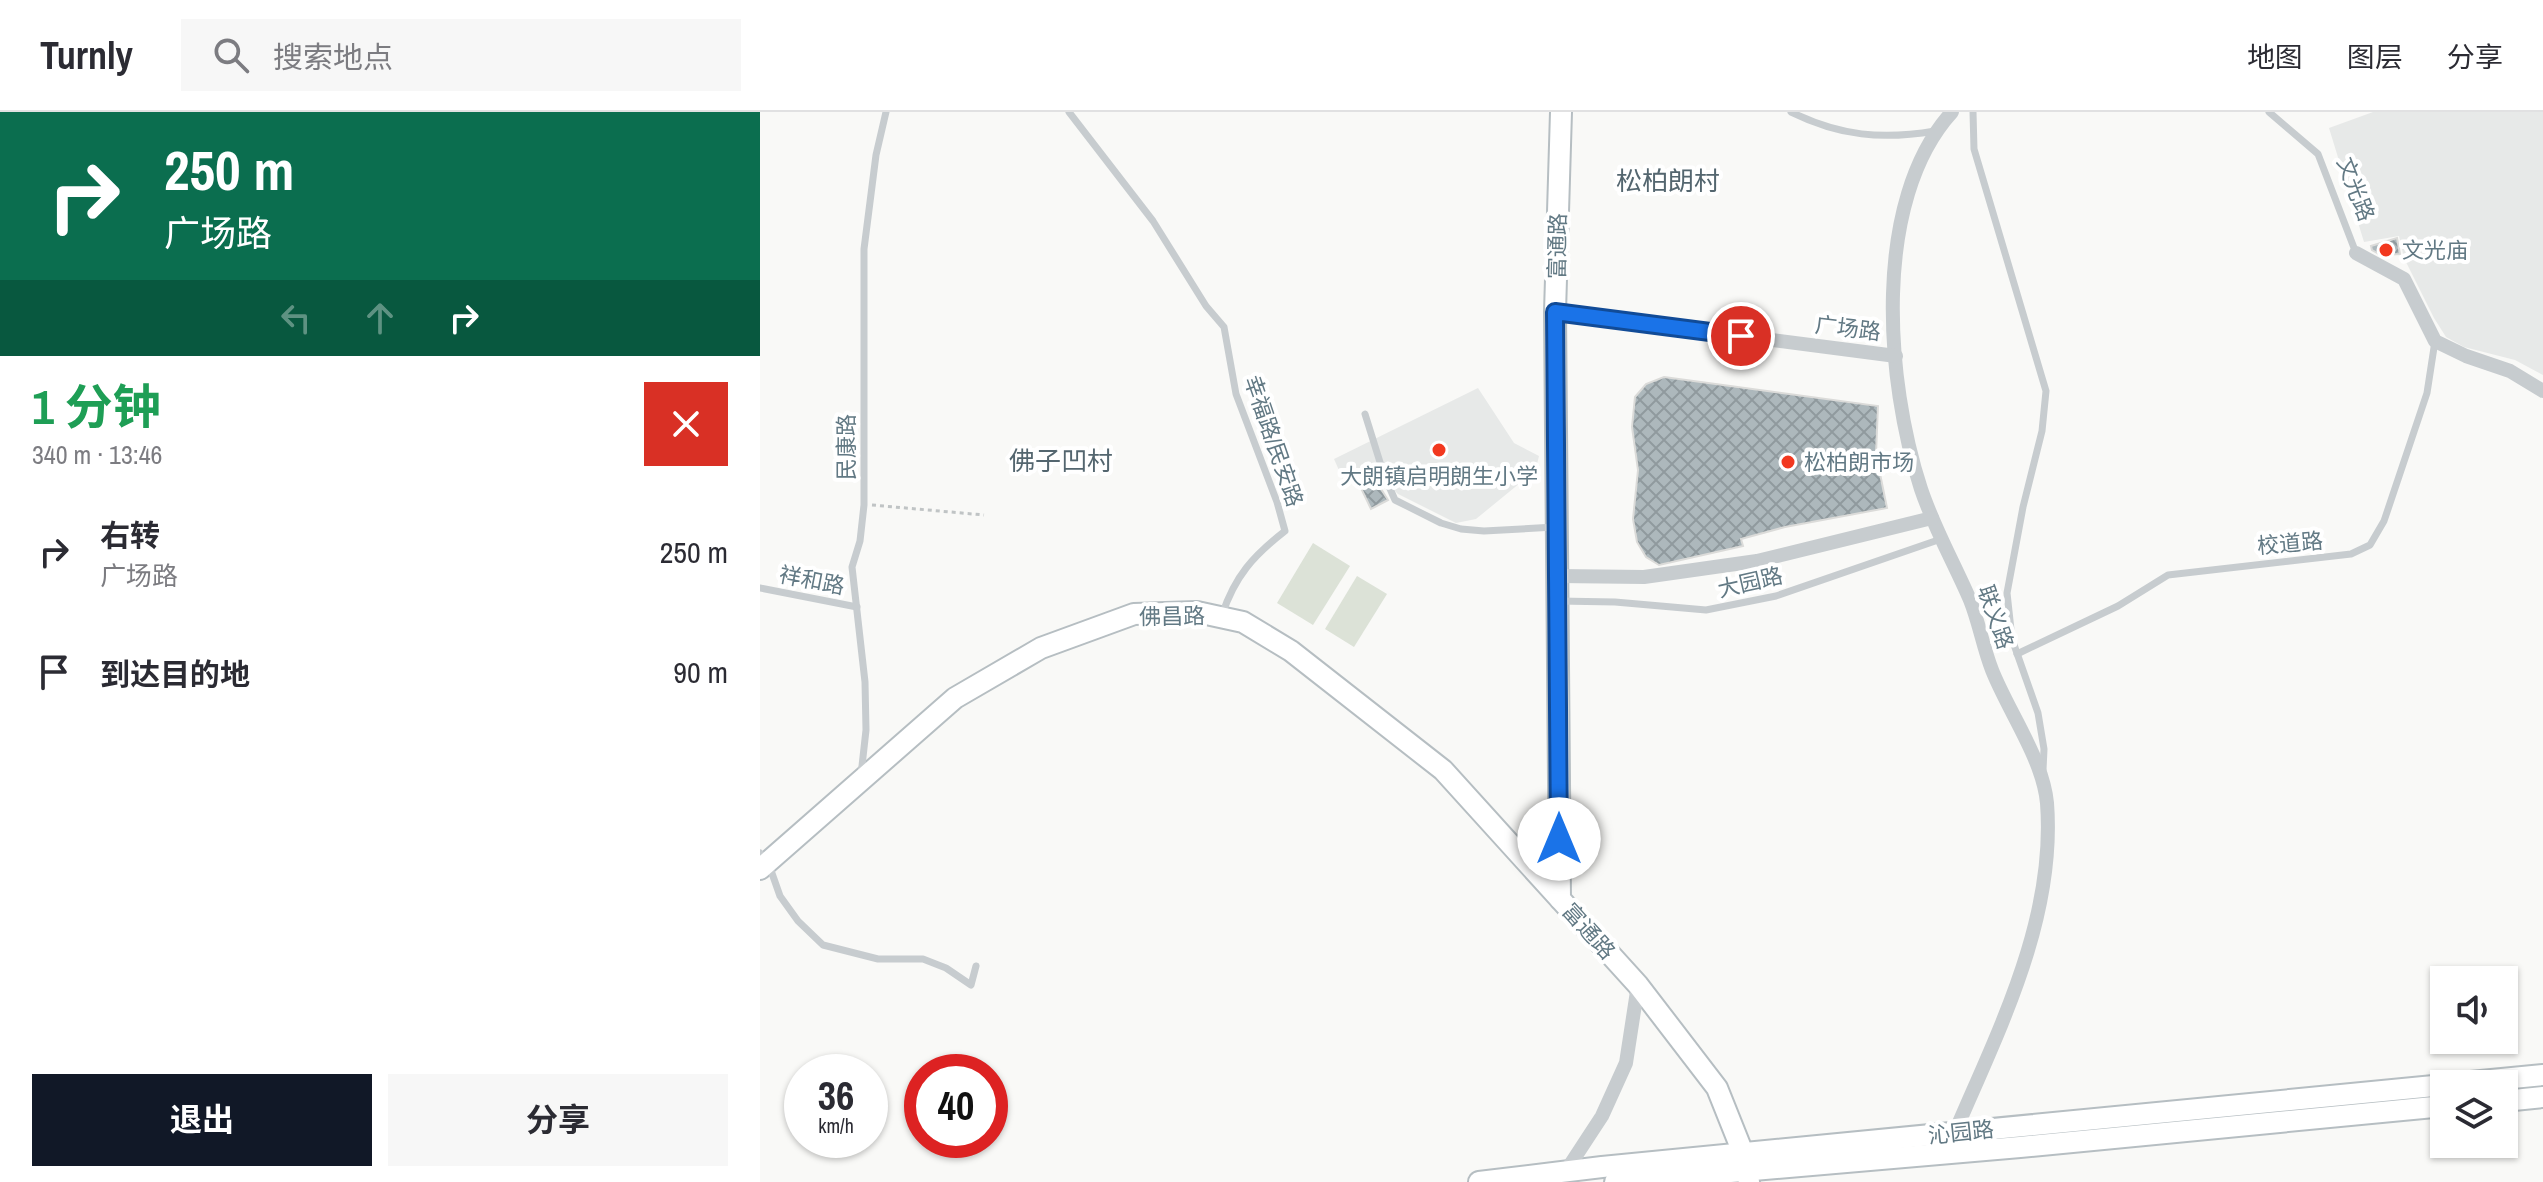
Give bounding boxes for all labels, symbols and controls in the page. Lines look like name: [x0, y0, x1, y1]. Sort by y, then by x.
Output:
search box: [181, 19, 741, 91]
text: Turnly: [40, 30, 133, 81]
icon: search: [209, 33, 253, 77]
text: 搜索地点: [273, 37, 393, 77]
text: 地图: [2247, 38, 2303, 76]
text: 图层: [2347, 38, 2403, 76]
text: 分享: [2447, 38, 2503, 76]
text: 250 m: [164, 132, 294, 207]
icon: right: [32, 144, 136, 248]
street label: 文光路: [2330, 153, 2382, 225]
district label: 松柏朗村: [1616, 163, 1720, 198]
text: 广场路: [164, 209, 272, 257]
street label: 富通路: [1541, 213, 1573, 279]
place label: 文光庙: [2402, 235, 2468, 265]
marker: 文光庙: [2377, 241, 2395, 259]
icon: left: [274, 296, 318, 340]
icon: ahead: [358, 296, 402, 340]
icon: right: [442, 296, 486, 340]
pin: [1707, 302, 1775, 370]
street label: 广场路: [1813, 309, 1883, 347]
icon: arrive: [1719, 314, 1763, 358]
street label: 幸福路/民安路: [1238, 371, 1310, 511]
text: 1 分钟: [32, 374, 161, 439]
button: close: [644, 382, 728, 466]
street label: 民康路: [831, 414, 861, 480]
text: 340 m · 13:46: [32, 437, 162, 472]
marker: 大朗镇启明朗生小学: [1430, 441, 1448, 459]
district label: 佛子凹村: [1009, 443, 1113, 478]
place label: 松柏朗市场: [1804, 447, 1914, 477]
marker: 松柏朗市场: [1779, 453, 1797, 471]
place label: 大朗镇启明朗生小学: [1340, 461, 1538, 491]
text: 右转: [100, 515, 160, 555]
street label: 校道路: [2256, 525, 2324, 561]
icon: right: [32, 530, 76, 574]
text: 250 m: [660, 532, 728, 572]
text: 广场路: [100, 558, 178, 593]
street label: 祥和路: [777, 559, 847, 601]
street label: 大园路: [1714, 560, 1786, 604]
street label: 联义路: [1971, 581, 2021, 653]
street label: 佛昌路: [1139, 600, 1205, 632]
icon: arrive: [32, 650, 76, 694]
text: 90 m: [673, 652, 728, 692]
text: 到达目的地: [100, 654, 250, 694]
position arrow: [1517, 797, 1601, 881]
street label: 富通路: [1556, 896, 1622, 966]
map controls: [2430, 966, 2518, 1158]
button: sound: [2430, 966, 2518, 1054]
speed limit sign: 40: [904, 1054, 1008, 1158]
text: 36: [818, 1069, 854, 1122]
button: layers: [2430, 1070, 2518, 1158]
button: 退出: [32, 1074, 372, 1166]
button: 分享: [388, 1074, 728, 1166]
text: km/h: [818, 1112, 854, 1139]
street label: 沁园路: [1927, 1114, 1995, 1150]

